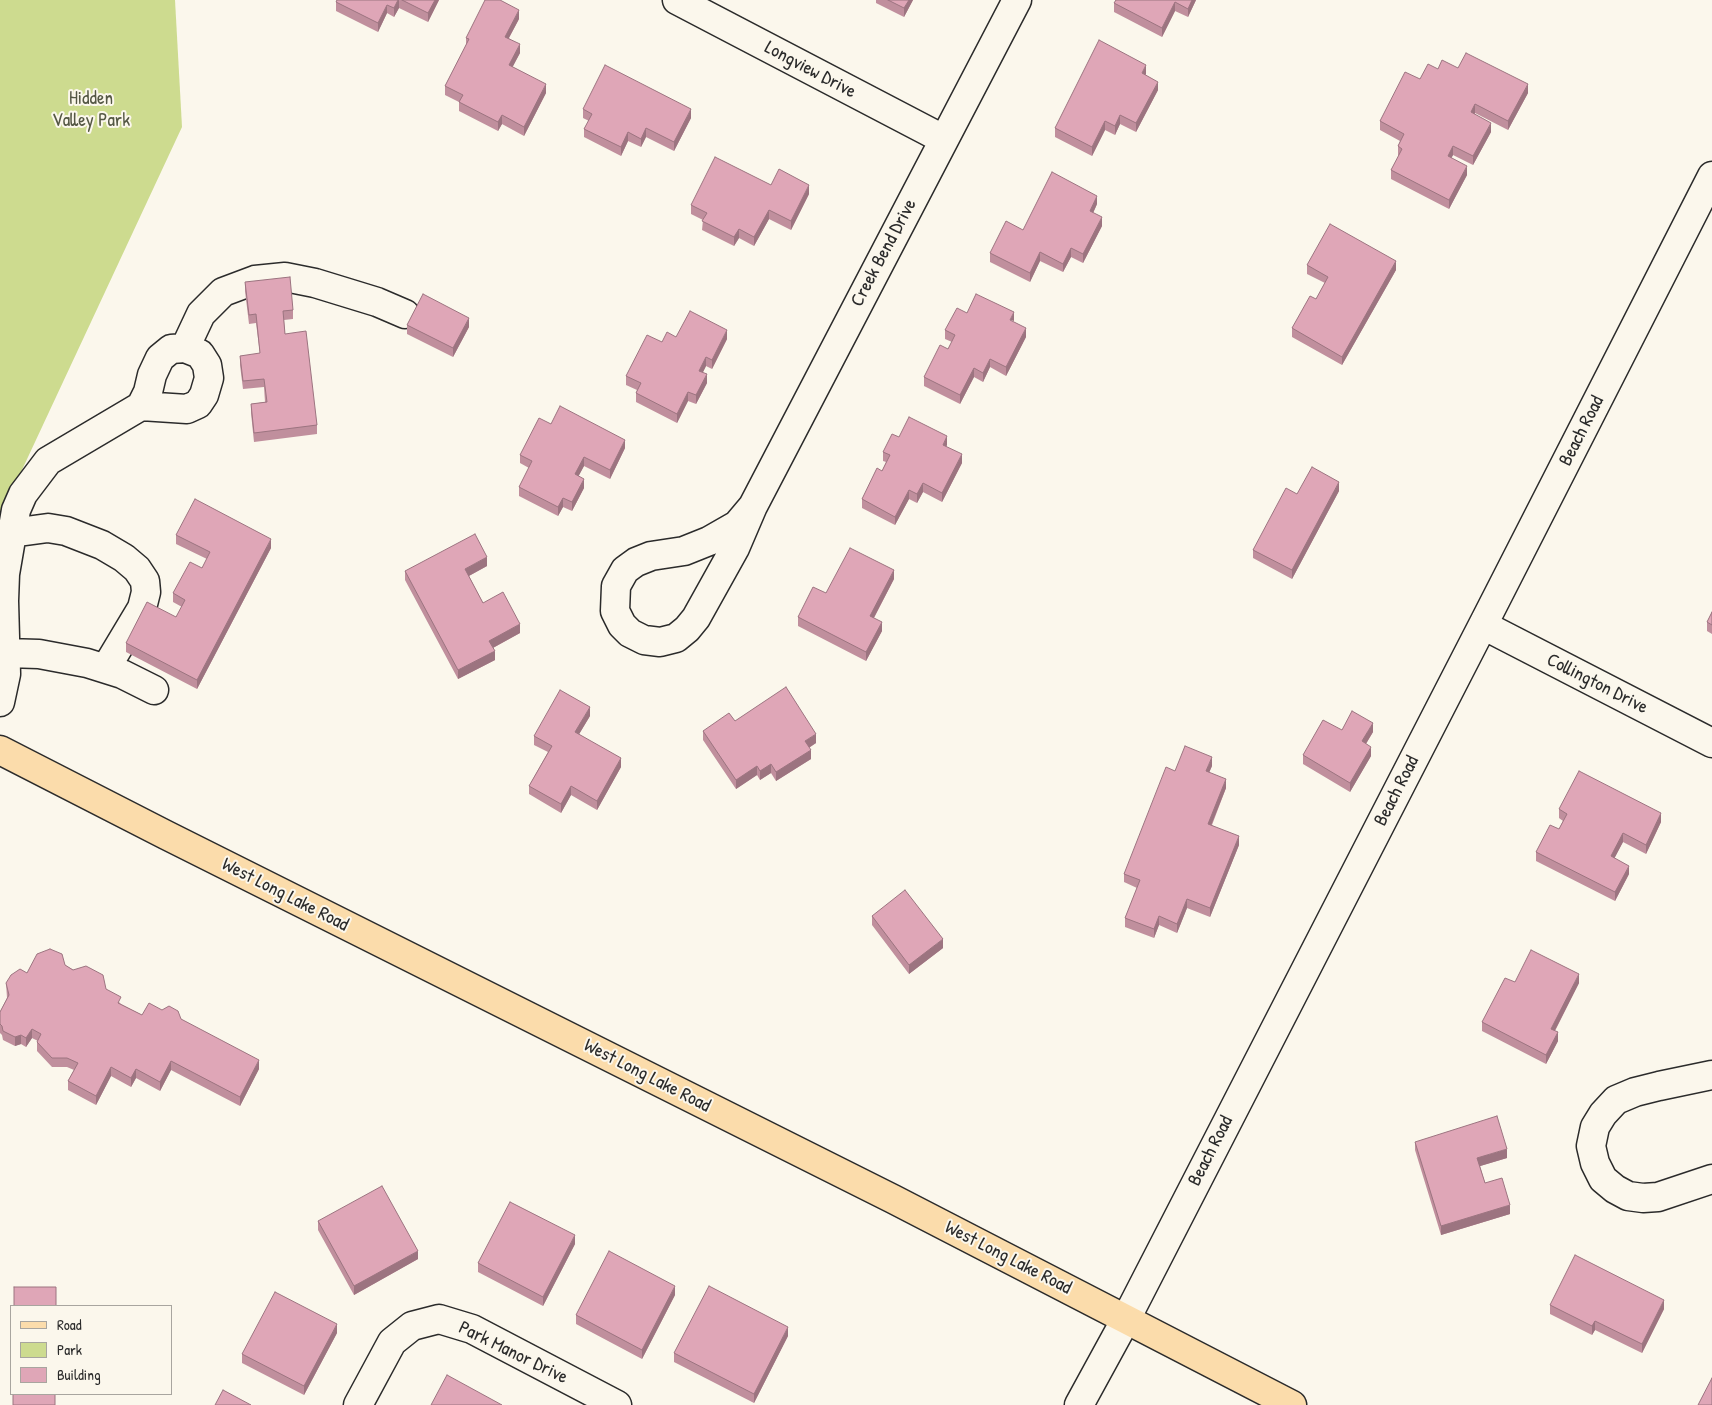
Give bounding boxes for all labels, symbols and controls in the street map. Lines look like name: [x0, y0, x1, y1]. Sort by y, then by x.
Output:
street label: Longview Drive: [760, 36, 860, 104]
park label: Hidden Valley Park: [52, 88, 130, 132]
street label: Creek Bend Drive: [846, 195, 922, 311]
street label: Beach Road: [1555, 392, 1609, 470]
street label: Collington Drive: [1543, 649, 1651, 719]
street label: Beach Road: [1370, 752, 1424, 830]
street label: West Long Lake Road: [218, 853, 352, 937]
street label: West Long Lake Road: [580, 1034, 714, 1118]
street label: Beach Road: [1184, 1112, 1238, 1190]
street label: West Long Lake Road: [941, 1216, 1075, 1300]
legend: [10, 1305, 172, 1395]
text: Road: [57, 1314, 82, 1335]
street label: Park Manor Drive: [455, 1317, 571, 1389]
text: Park: [57, 1339, 82, 1360]
text: Building: [57, 1364, 101, 1385]

